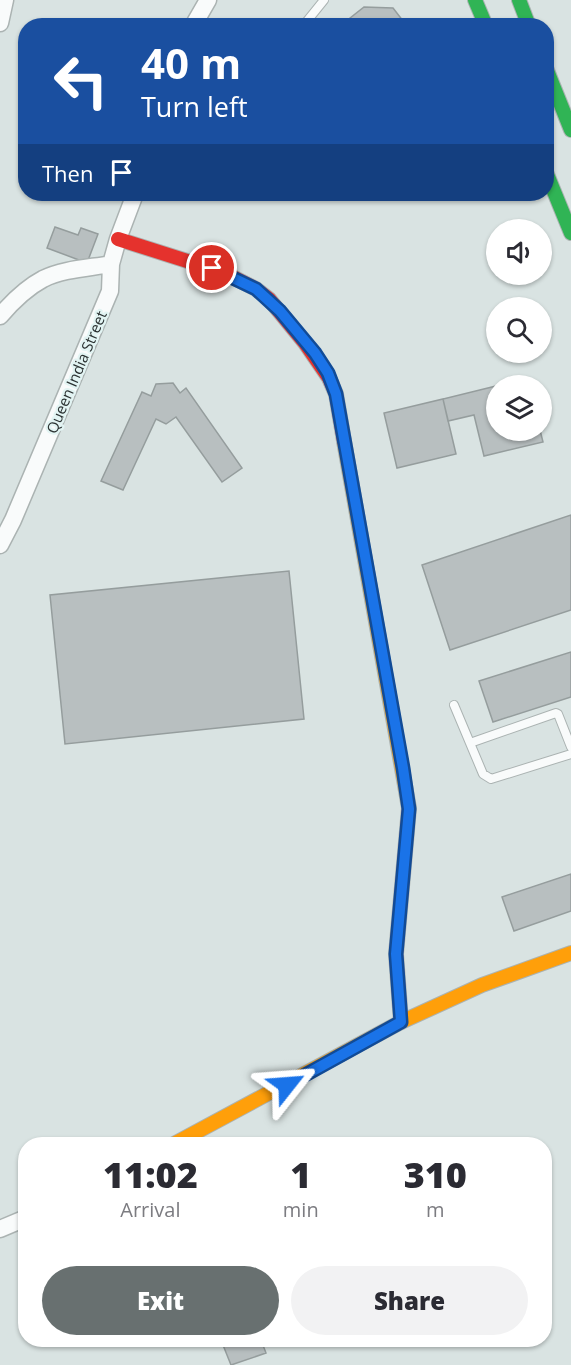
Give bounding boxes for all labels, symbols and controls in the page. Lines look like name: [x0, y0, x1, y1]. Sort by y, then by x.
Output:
text: 40 m: [141, 34, 241, 91]
icon: left: [42, 42, 120, 120]
text: Turn left: [141, 88, 248, 125]
icon: arrive: [105, 156, 138, 189]
text: Then: [42, 158, 93, 188]
map controls: [486, 219, 552, 441]
button: sound: [486, 219, 552, 285]
pin: [186, 242, 237, 293]
icon: arrive: [195, 251, 228, 284]
button: search: [486, 297, 552, 363]
street label: Queen India Street: [41, 308, 111, 436]
button: layers: [486, 375, 552, 441]
position arrow: [255, 1053, 319, 1117]
text: 11:02: [103, 1150, 198, 1199]
text: 1: [290, 1150, 311, 1199]
text: 310: [404, 1150, 467, 1199]
text: Arrival: [120, 1196, 181, 1223]
text: min: [283, 1196, 319, 1223]
text: m: [426, 1196, 445, 1223]
button: Exit: [42, 1266, 279, 1335]
button: Share: [291, 1266, 528, 1335]

